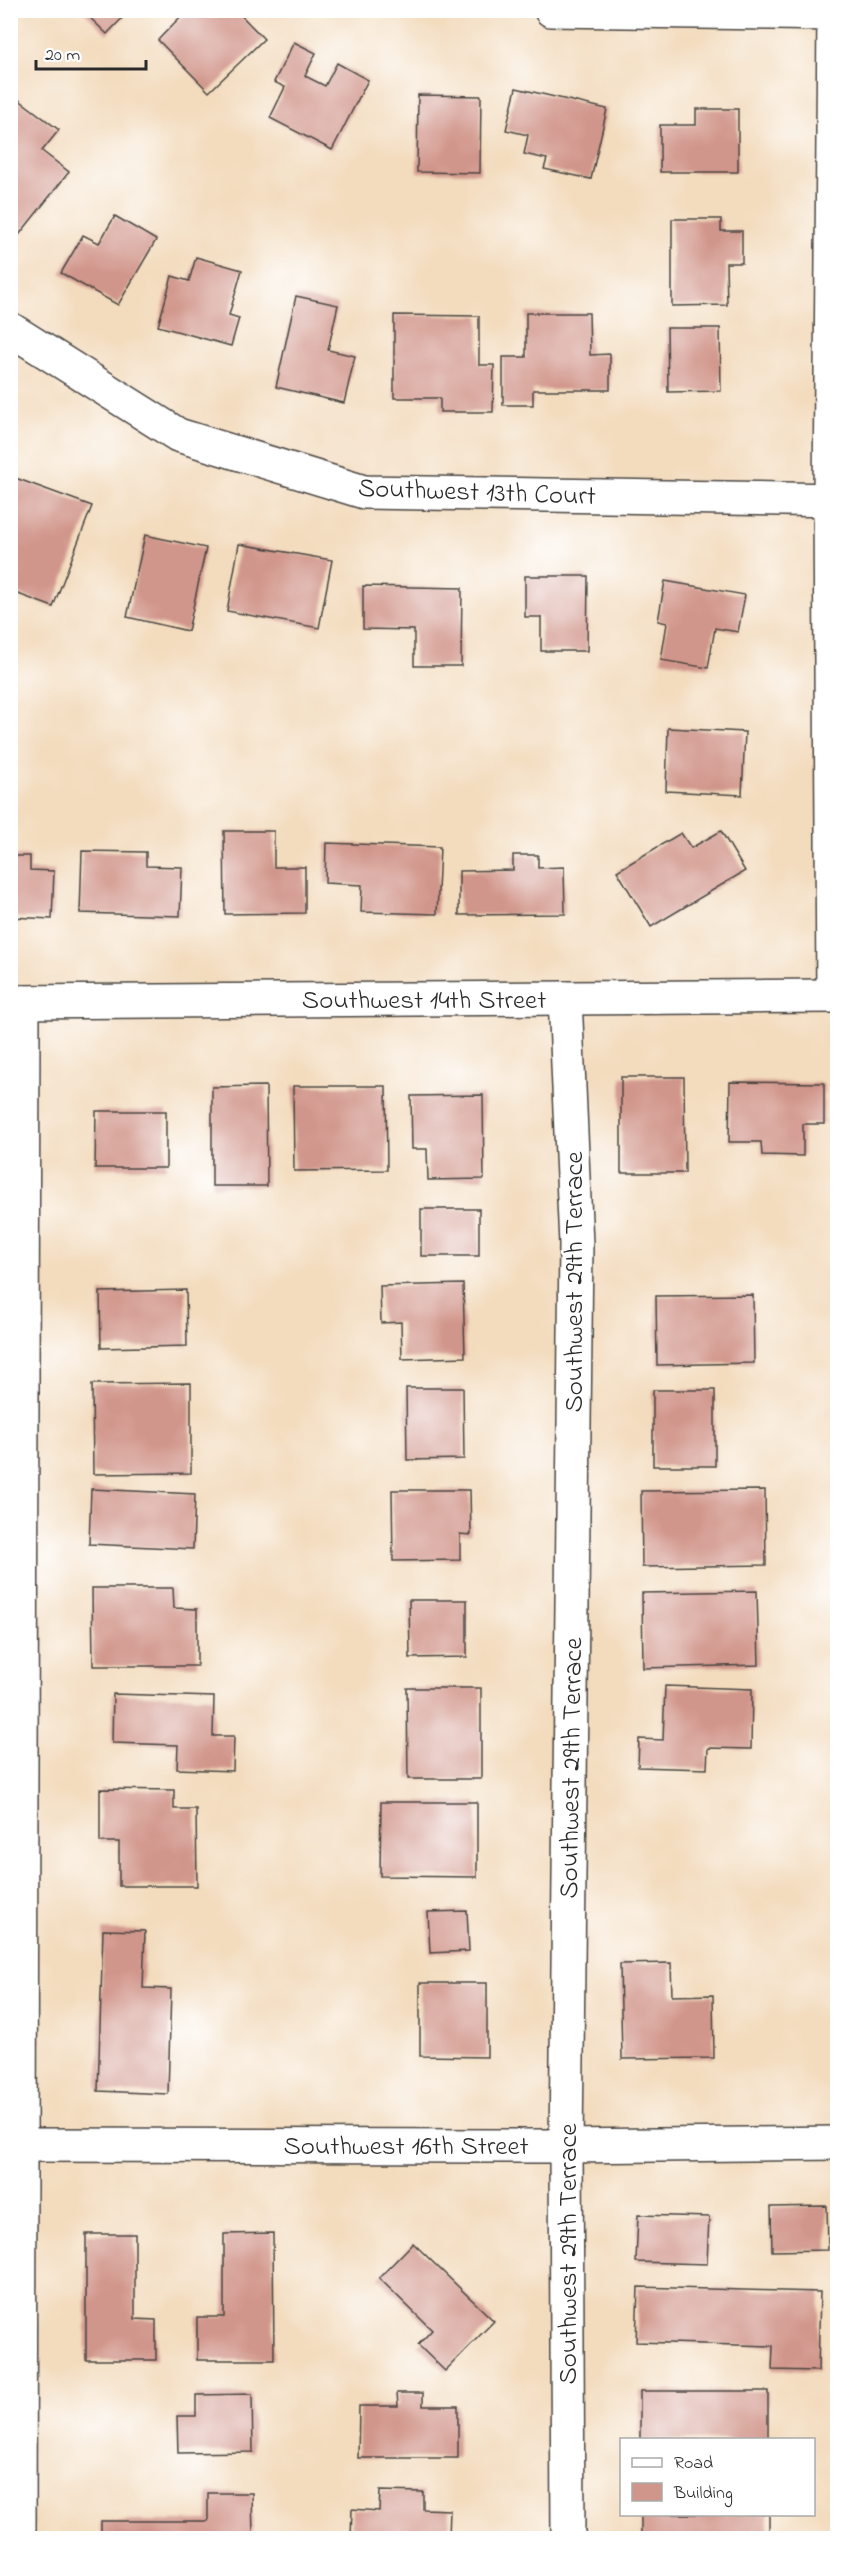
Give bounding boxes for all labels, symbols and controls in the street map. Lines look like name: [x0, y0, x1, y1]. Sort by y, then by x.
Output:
scale bar: [36, 33, 146, 71]
text: 20 m: [45, 43, 80, 69]
street label: Southwest 13th Court: [357, 470, 597, 517]
street label: Southwest 14th Street: [302, 982, 546, 1021]
street label: Southwest 29th Terrace: [556, 1151, 595, 1413]
street label: Southwest 29th Terrace: [551, 1636, 594, 1899]
street label: Southwest 29th Terrace: [550, 2123, 589, 2385]
street label: Southwest 16th Street: [283, 2128, 529, 2167]
legend: [620, 2438, 815, 2516]
text: Road: [674, 2451, 713, 2477]
text: Building: [673, 2481, 733, 2508]

